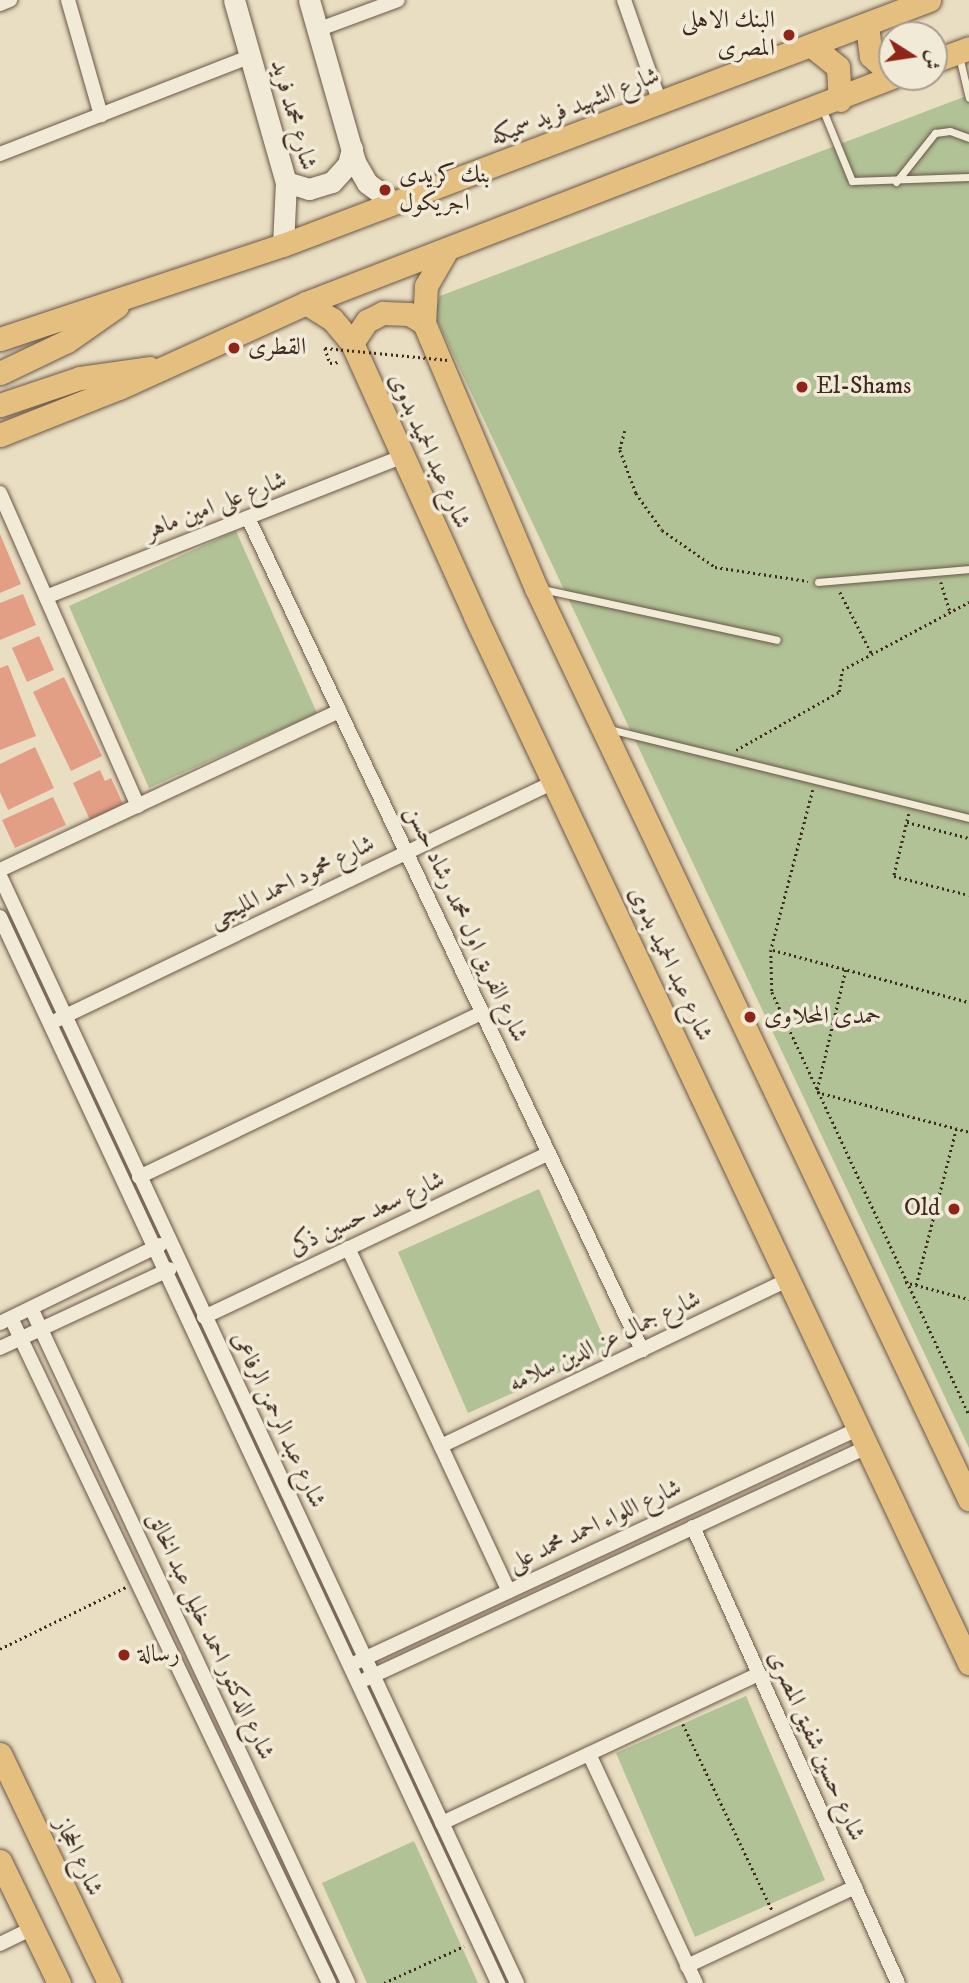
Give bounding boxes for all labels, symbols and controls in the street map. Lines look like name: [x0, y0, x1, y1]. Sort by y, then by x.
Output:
place label: البنك الاهلى المصرى: [682, 7, 775, 63]
north arrow: [878, 21, 948, 91]
marker: البنك الاهلى المصرى: [781, 27, 797, 43]
text: ش: [919, 48, 945, 72]
street label: شارع محمد فريد: [263, 56, 323, 174]
street label: شارع الشهيد فريد سميكه: [486, 62, 664, 152]
place label: بنك كريدى اجريكول: [399, 162, 490, 218]
marker: بنك كريدى اجريكول: [377, 182, 393, 198]
place label: القطرى: [248, 334, 306, 362]
marker: القطرى: [226, 340, 242, 356]
street label: شارع عبد الحميد بدوى: [382, 369, 476, 533]
place label: El-Shams: [816, 373, 911, 401]
marker: El-Shams: [794, 379, 810, 395]
street label: شارع على امين ماهر: [141, 466, 291, 546]
street label: شارع الفريق اول محمد رشاد حسن: [398, 801, 534, 1047]
street label: شارع محمود احمد المليجى: [204, 829, 380, 935]
street label: شارع عبد الحميد بدوى: [622, 882, 718, 1046]
place label: حمدى المحلاوى: [764, 1003, 881, 1031]
marker: حمدى المحلاوى: [742, 1009, 758, 1025]
street label: شارع سعد حسين ذكى: [285, 1165, 449, 1263]
place label: Old: [904, 1195, 940, 1223]
marker: Old: [946, 1201, 962, 1217]
street label: شارع جمال عز الدين سلامه: [504, 1285, 706, 1399]
street label: شارع عبد الرحمن الرفاعى: [225, 1327, 331, 1513]
street label: شارع اللواء احمد محمد على: [504, 1473, 686, 1579]
street label: شارع الدكتور احمد خليل عبد الخالق: [140, 1507, 280, 1765]
place label: رسالة: [138, 1641, 180, 1669]
street label: شارع حسين شفيق المصرى: [761, 1646, 871, 1846]
marker: رسالة: [116, 1647, 132, 1663]
street label: شارع الحجاز: [47, 1813, 109, 1901]

